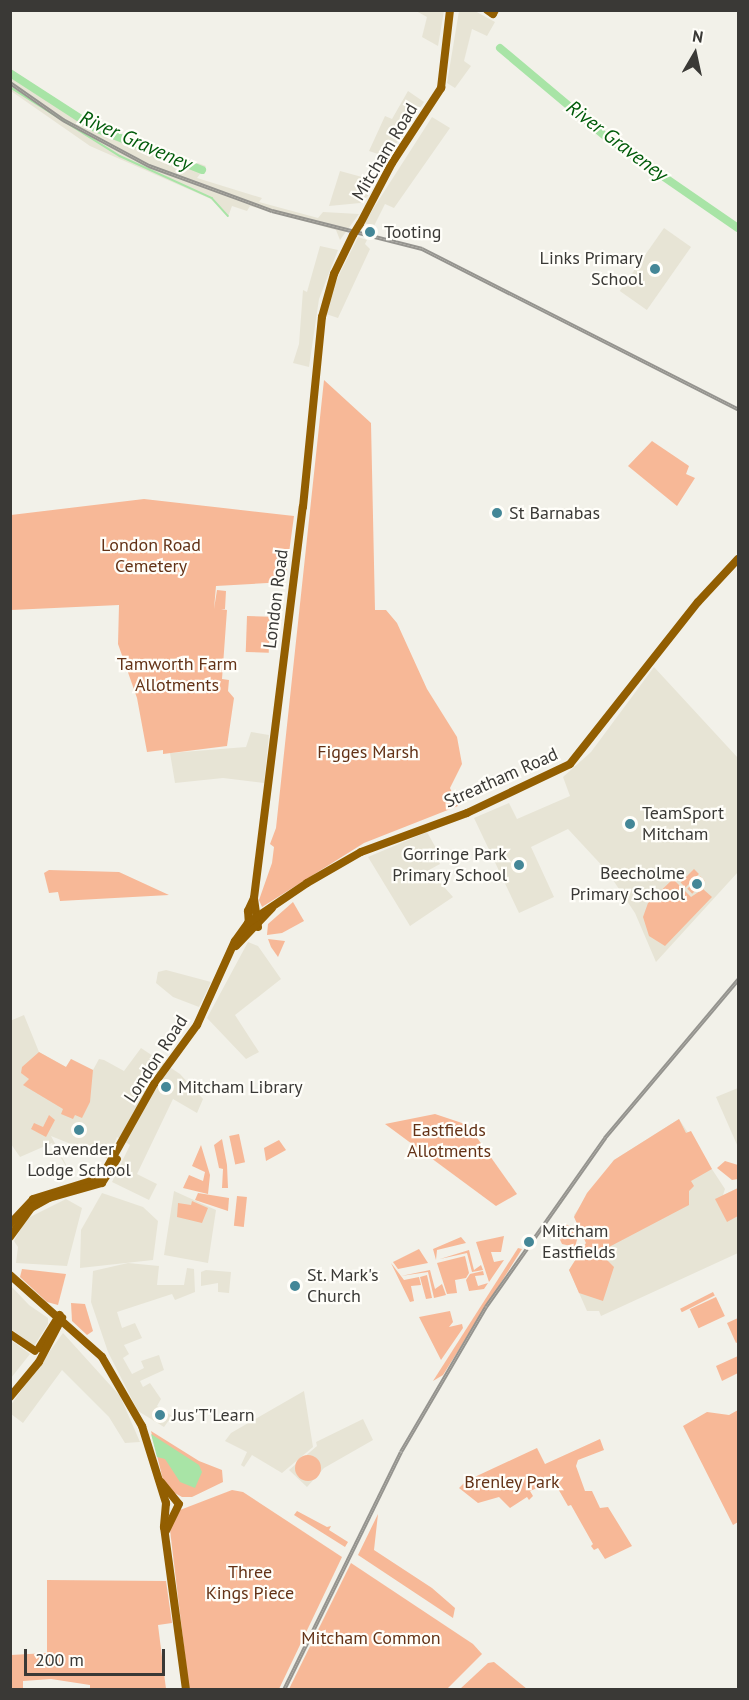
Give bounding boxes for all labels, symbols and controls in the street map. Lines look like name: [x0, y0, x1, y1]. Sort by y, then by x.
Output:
north arrow: [665, 24, 725, 84]
text: N: [691, 26, 705, 47]
water label: River Graveney: [562, 95, 672, 187]
street label: Mitcham Road: [348, 100, 422, 204]
water label: River Graveney: [76, 106, 196, 176]
place label: Tooting: [384, 221, 441, 243]
marker: Tooting: [361, 223, 379, 241]
place label: Links Primary School: [540, 248, 643, 290]
marker: Links Primary School: [648, 262, 662, 276]
place label: St Barnabas: [509, 502, 600, 524]
marker: St Barnabas: [490, 506, 504, 520]
park label: London Road Cemetery: [101, 535, 201, 578]
street label: London Road: [259, 548, 293, 650]
park label: Tamworth Farm Allotments: [117, 654, 237, 696]
park label: Figges Marsh: [317, 741, 419, 763]
street label: Streatham Road: [441, 743, 561, 813]
place label: TeamSport Mitcham: [642, 803, 724, 846]
marker: TeamSport Mitcham: [623, 817, 637, 831]
place label: Gorringe Park Primary School: [392, 844, 507, 886]
marker: Gorringe Park Primary School: [512, 858, 526, 872]
place label: Beecholme Primary School: [570, 863, 685, 906]
marker: Beecholme Primary School: [690, 877, 704, 891]
street label: London Road: [120, 1011, 192, 1107]
place label: Mitcham Library: [178, 1076, 303, 1098]
marker: Mitcham Library: [159, 1080, 173, 1094]
park label: Eastfields Allotments: [407, 1120, 491, 1162]
marker: Lavender Lodge School: [72, 1123, 86, 1137]
place label: Lavender Lodge School: [27, 1139, 131, 1182]
place label: Mitcham Eastfields: [542, 1221, 616, 1264]
marker: Mitcham Eastfields: [520, 1233, 538, 1251]
place label: St. Mark's Church: [307, 1265, 380, 1308]
marker: St. Mark's Church: [288, 1279, 302, 1293]
place label: Jus'T'Learn: [172, 1404, 255, 1426]
marker: Jus'T'Learn: [153, 1408, 167, 1422]
park label: Brenley Park: [464, 1471, 560, 1493]
park label: Three Kings Piece: [206, 1562, 294, 1604]
park label: Mitcham Common: [301, 1627, 441, 1649]
scale bar: [27, 1637, 168, 1675]
text: 200 m: [35, 1648, 84, 1671]

